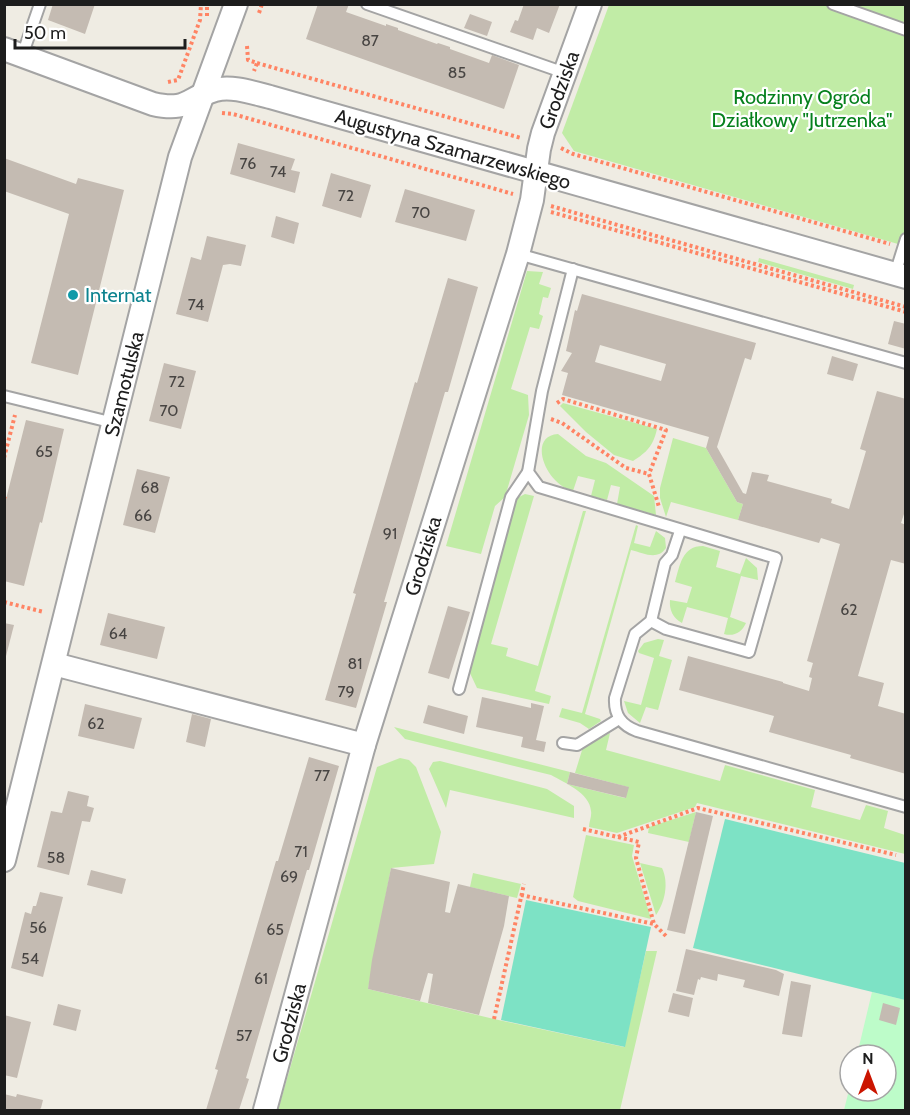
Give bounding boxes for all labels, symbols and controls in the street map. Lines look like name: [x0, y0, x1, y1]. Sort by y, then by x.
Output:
scale bar: [15, 12, 184, 50]
text: 50 m: [24, 22, 66, 44]
house number: 87: [361, 31, 379, 50]
street label: Grodziska: [534, 47, 584, 133]
house number: 85: [448, 63, 466, 82]
park label: Rodzinny Ogród Działkowy "Jutrzenka": [712, 85, 892, 132]
street label: Augustyna Szamarzewskiego: [332, 104, 574, 194]
house number: 76: [240, 154, 256, 173]
house number: 74: [270, 162, 286, 181]
house number: 72: [338, 186, 354, 205]
house number: 70: [411, 203, 431, 222]
place label: Internat: [85, 283, 152, 307]
marker: Internat: [66, 288, 80, 302]
house number: 74: [188, 295, 204, 314]
street label: Szamotulska: [99, 329, 149, 439]
house number: 72: [169, 372, 185, 391]
house number: 70: [159, 401, 179, 420]
house number: 65: [35, 442, 53, 461]
house number: 68: [141, 478, 159, 497]
house number: 66: [134, 506, 152, 525]
street label: Grodziska: [400, 513, 447, 599]
house number: 91: [383, 524, 397, 543]
house number: 62: [840, 600, 858, 619]
house number: 64: [109, 624, 127, 643]
house number: 81: [348, 654, 362, 673]
house number: 79: [337, 682, 355, 701]
house number: 62: [87, 714, 105, 733]
house number: 77: [314, 766, 330, 785]
house number: 71: [294, 842, 308, 861]
house number: 58: [47, 848, 65, 867]
house number: 69: [280, 867, 298, 886]
house number: 56: [29, 918, 47, 937]
house number: 65: [266, 920, 284, 939]
house number: 54: [21, 949, 39, 968]
house number: 61: [254, 969, 268, 988]
street label: Grodziska: [267, 980, 311, 1066]
house number: 57: [236, 1026, 252, 1045]
north arrow: [838, 1043, 898, 1103]
text: N: [862, 1049, 874, 1068]

